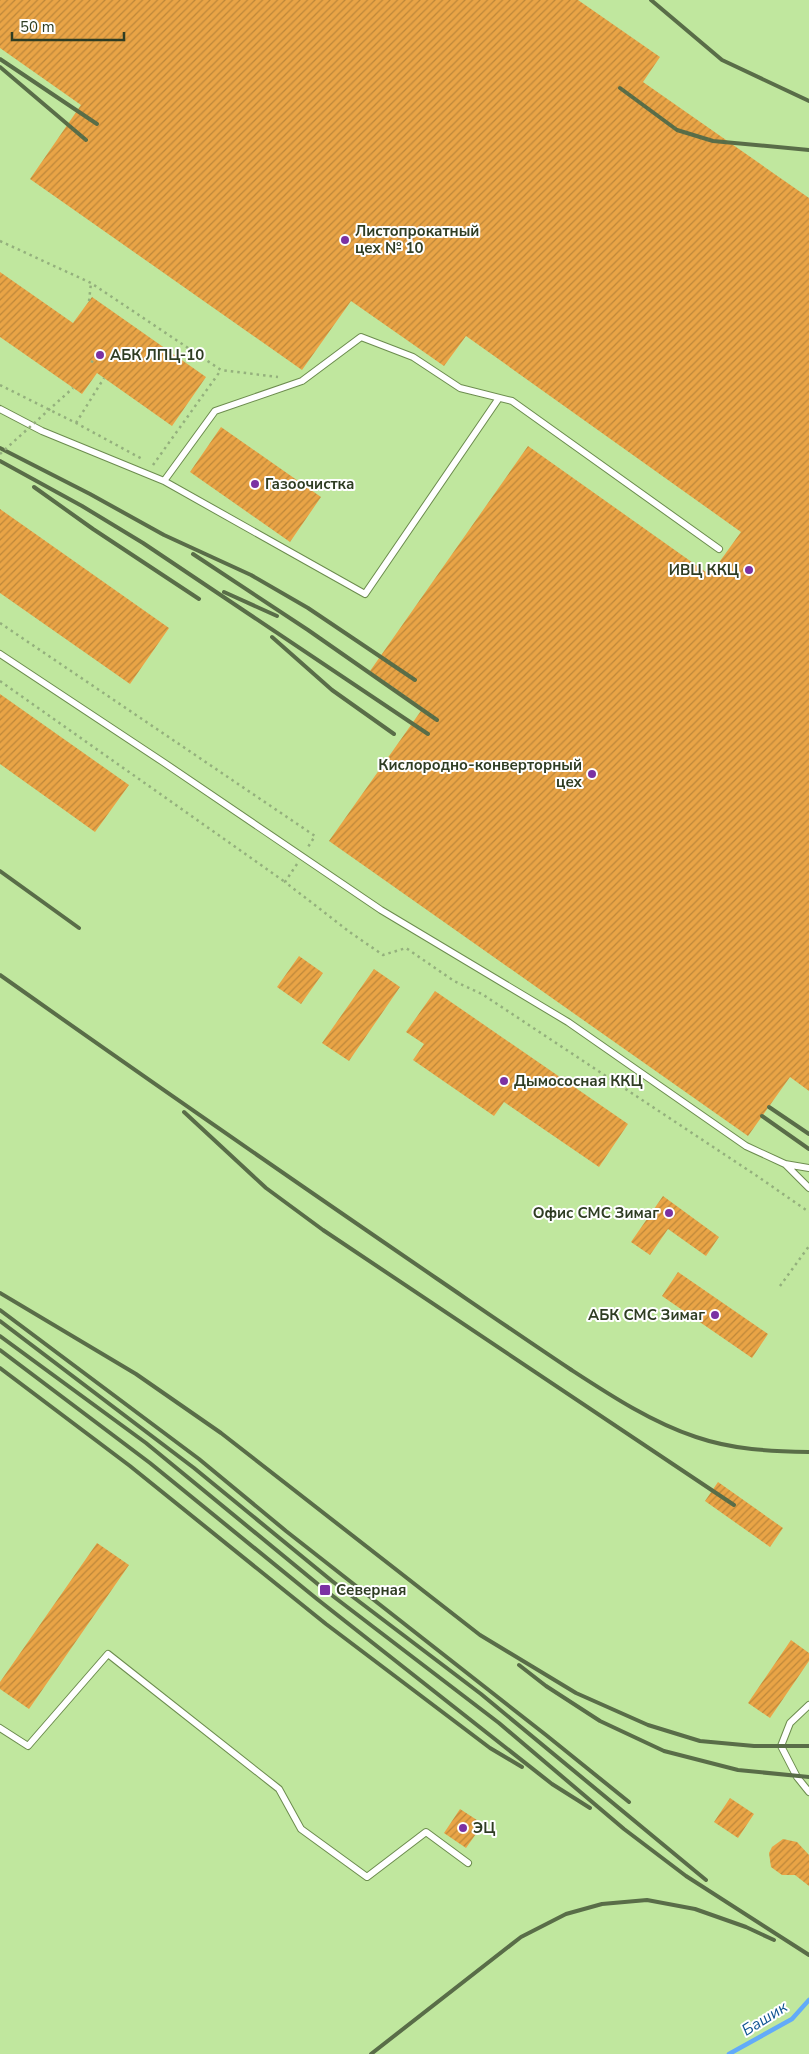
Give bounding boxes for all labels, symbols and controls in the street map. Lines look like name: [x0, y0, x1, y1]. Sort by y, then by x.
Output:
scale bar: [12, 10, 125, 42]
text: 50 m: [20, 17, 55, 37]
place label: Листопрокатный цех № 10: [355, 221, 479, 258]
marker: Листопрокатный цех № 10: [339, 234, 351, 246]
place label: АБК ЛПЦ-10: [110, 345, 204, 365]
marker: АБК ЛПЦ-10: [94, 349, 106, 361]
place label: Газоочистка: [265, 474, 354, 494]
marker: Газоочистка: [249, 478, 261, 490]
place label: ИВЦ ККЦ: [669, 560, 739, 580]
marker: ИВЦ ККЦ: [743, 564, 755, 576]
place label: Кислородно-конверторный цех: [378, 755, 583, 792]
marker: Кислородно-конверторный цех: [586, 768, 598, 780]
place label: Дымососная ККЦ: [514, 1071, 643, 1091]
marker: Дымососная ККЦ: [498, 1075, 510, 1087]
place label: Офис СМС Зимаг: [533, 1203, 659, 1223]
marker: Офис СМС Зимаг: [663, 1207, 675, 1219]
place label: АБК СМС Зимаг: [588, 1305, 705, 1325]
marker: АБК СМС Зимаг: [709, 1309, 721, 1321]
place label: Северная: [336, 1580, 406, 1600]
marker: Северная: [318, 1583, 332, 1597]
place label: ЭЦ: [473, 1818, 495, 1838]
marker: ЭЦ: [457, 1822, 469, 1834]
water label: Башик: [738, 1996, 792, 2041]

